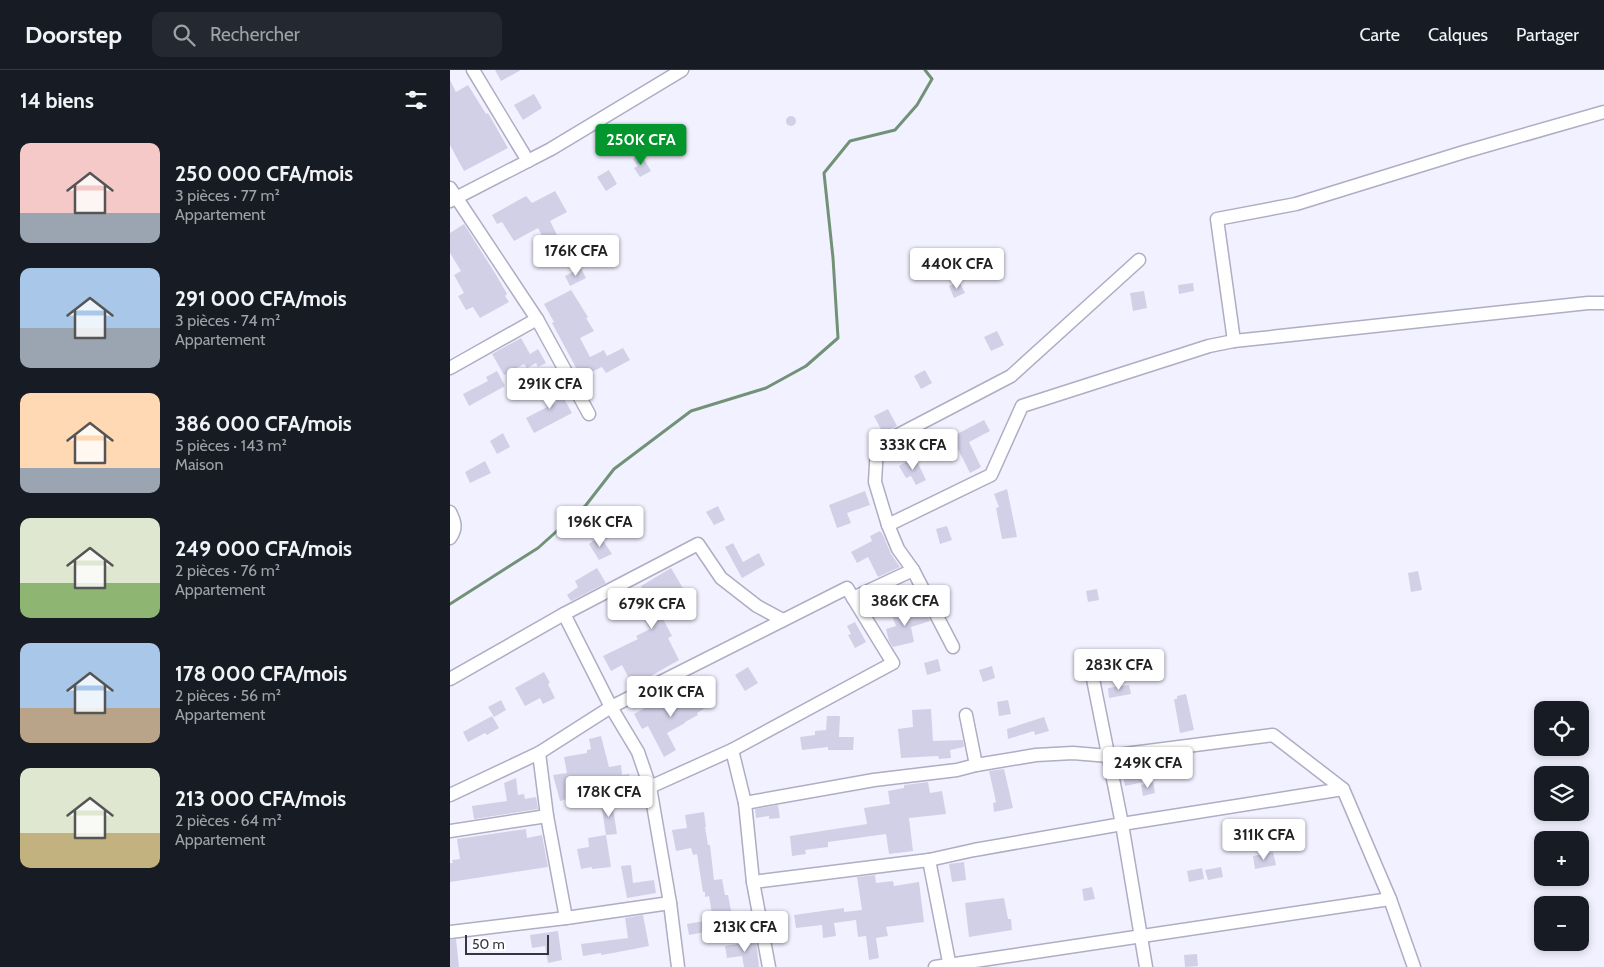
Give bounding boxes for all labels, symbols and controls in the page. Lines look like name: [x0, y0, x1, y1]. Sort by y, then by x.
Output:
search box: [152, 12, 502, 57]
text: Doorstep: [25, 20, 122, 49]
icon: search: [170, 21, 198, 49]
text: Rechercher: [210, 23, 300, 46]
text: Carte: [1359, 24, 1400, 46]
text: Calques: [1428, 24, 1488, 46]
text: Partager: [1516, 24, 1579, 46]
icon: filters: [402, 86, 430, 114]
text: 14 biens: [20, 88, 94, 113]
pin: 250K CFA: [589, 124, 693, 166]
text: 250K CFA: [606, 130, 676, 149]
text: 250 000 CFA/mois: [175, 161, 353, 186]
icon: home: [60, 163, 120, 223]
text: 3 pièces · 77 m²: [175, 186, 280, 205]
text: Appartement: [175, 205, 265, 224]
pin: 176K CFA: [524, 234, 628, 277]
text: 176K CFA: [544, 241, 608, 260]
pin: 440K CFA: [905, 248, 1009, 290]
text: 440K CFA: [921, 254, 993, 273]
text: 291 000 CFA/mois: [175, 286, 347, 311]
icon: home: [60, 288, 120, 348]
text: 3 pièces · 74 m²: [175, 311, 280, 330]
text: Appartement: [175, 330, 265, 349]
pin: 291K CFA: [498, 368, 602, 410]
text: 291K CFA: [518, 374, 582, 393]
text: 386 000 CFA/mois: [175, 411, 352, 436]
icon: home: [60, 413, 120, 473]
pin: 333K CFA: [861, 428, 965, 471]
text: 333K CFA: [880, 435, 946, 454]
text: 5 pièces · 143 m²: [175, 436, 287, 455]
text: Maison: [175, 455, 223, 474]
pin: 196K CFA: [548, 506, 652, 548]
text: 196K CFA: [568, 512, 632, 531]
text: 249 000 CFA/mois: [175, 536, 352, 561]
icon: home: [60, 538, 120, 598]
text: 2 pièces · 76 m²: [175, 561, 280, 580]
text: Appartement: [175, 580, 265, 599]
pin: 386K CFA: [853, 584, 957, 627]
pin: 679K CFA: [600, 588, 704, 630]
text: 386K CFA: [871, 591, 939, 610]
text: 679K CFA: [618, 594, 686, 613]
pin: 283K CFA: [1067, 648, 1171, 691]
text: 283K CFA: [1085, 655, 1153, 674]
text: 178 000 CFA/mois: [175, 661, 347, 686]
icon: home: [60, 663, 120, 723]
pin: 201K CFA: [619, 676, 723, 718]
text: 201K CFA: [638, 682, 704, 701]
text: 2 pièces · 56 m²: [175, 686, 281, 705]
map controls: [1534, 701, 1589, 951]
button: locate: [1534, 701, 1589, 756]
text: Appartement: [175, 705, 265, 724]
pin: 249K CFA: [1096, 746, 1200, 789]
text: 249K CFA: [1114, 753, 1182, 772]
button: layers: [1534, 766, 1589, 821]
pin: 178K CFA: [557, 776, 661, 818]
text: 178K CFA: [577, 782, 641, 801]
text: 213 000 CFA/mois: [175, 786, 346, 811]
icon: home: [60, 788, 120, 848]
text: 2 pièces · 64 m²: [175, 811, 282, 830]
pin: 311K CFA: [1212, 818, 1316, 861]
text: 311K CFA: [1233, 825, 1295, 844]
text: Appartement: [175, 830, 265, 849]
button: +: [1534, 831, 1589, 886]
button: −: [1534, 896, 1589, 951]
pin: 213K CFA: [693, 910, 797, 953]
text: 213K CFA: [713, 917, 777, 936]
scale bar: [465, 932, 549, 955]
text: 50 m: [472, 935, 505, 953]

